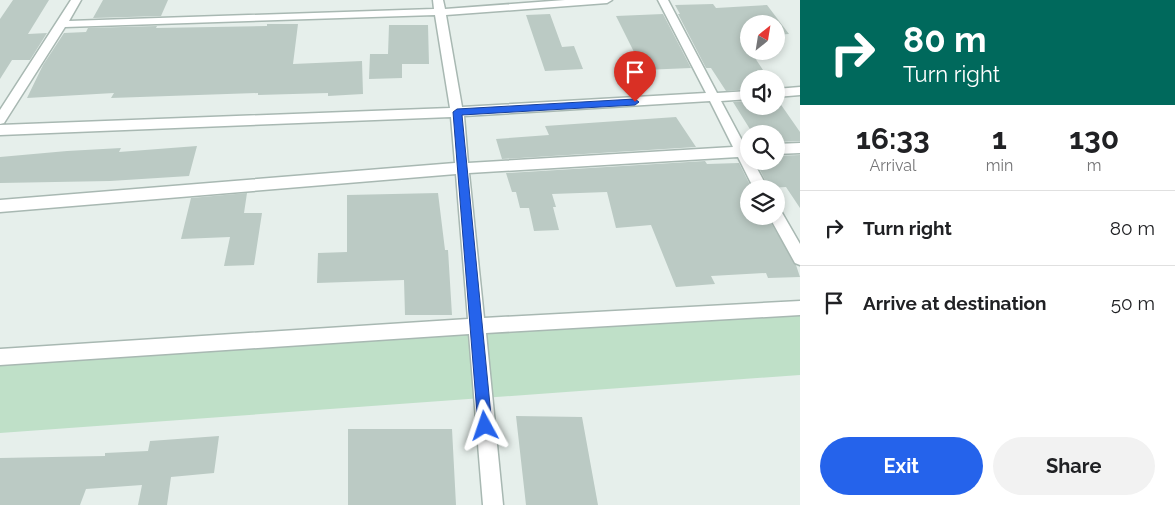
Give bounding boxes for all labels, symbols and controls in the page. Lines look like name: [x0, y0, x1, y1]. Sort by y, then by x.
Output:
north arrow: [740, 15, 785, 60]
map controls: [740, 15, 785, 225]
text: 80 m: [903, 19, 987, 60]
icon: right: [820, 20, 885, 85]
pin: [614, 51, 656, 102]
icon: arrive: [621, 58, 649, 86]
text: Turn right: [903, 61, 1000, 87]
button: sound: [740, 70, 785, 115]
text: 16:33: [856, 121, 930, 156]
text: 1: [992, 121, 1007, 156]
text: 130: [1069, 121, 1119, 156]
button: search: [740, 125, 785, 170]
text: Arrival: [869, 156, 916, 175]
text: min: [986, 156, 1013, 175]
text: m: [1087, 156, 1101, 175]
button: layers: [740, 180, 785, 225]
icon: right: [820, 214, 848, 242]
text: Turn right: [863, 217, 952, 239]
text: 80 m: [1110, 217, 1155, 239]
icon: arrive: [820, 289, 848, 317]
text: Arrive at destination: [863, 292, 1047, 314]
text: 50 m: [1111, 292, 1155, 314]
position arrow: [458, 399, 510, 451]
button: Exit: [820, 437, 983, 495]
button: Share: [993, 437, 1155, 495]

